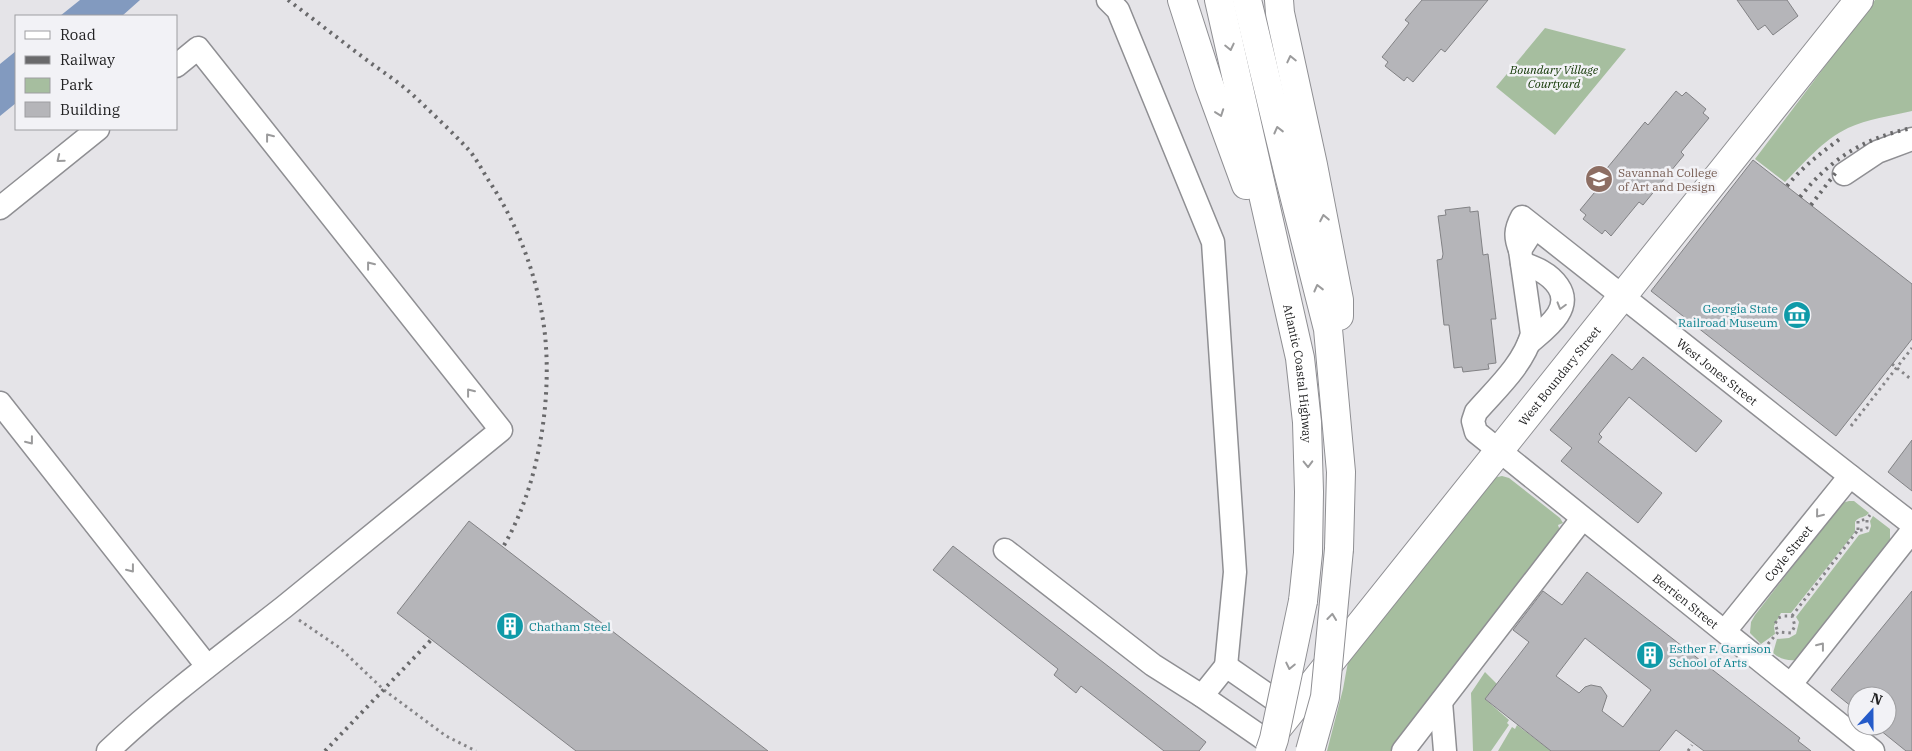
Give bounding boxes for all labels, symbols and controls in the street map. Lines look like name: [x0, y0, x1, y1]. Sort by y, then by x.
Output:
legend: [15, 15, 178, 130]
text: Road: [60, 25, 96, 44]
one-way arrow: [1224, 43, 1235, 52]
text: Railway: [60, 50, 115, 69]
one-way arrow: [1286, 54, 1297, 63]
park label: Boundary Village Courtyard: [1509, 62, 1599, 91]
text: Park: [60, 75, 93, 94]
text: Building: [60, 100, 120, 119]
one-way arrow: [1214, 108, 1224, 116]
one-way arrow: [1273, 126, 1284, 135]
one-way arrow: [266, 134, 274, 143]
one-way arrow: [57, 154, 66, 162]
school or university icon: Savannah College of Art and Design: [1584, 164, 1614, 194]
place label: Savannah College of Art and Design: [1618, 165, 1717, 194]
one-way arrow: [1319, 213, 1329, 222]
one-way arrow: [366, 261, 375, 270]
one-way arrow: [1313, 283, 1324, 292]
museum icon: Georgia State Railroad Museum: [1782, 300, 1812, 330]
one-way arrow: [1556, 301, 1566, 310]
place label: Georgia State Railroad Museum: [1678, 301, 1779, 330]
street label: Atlantic Coastal Highway: [1280, 302, 1315, 444]
street label: West Boundary Street: [1515, 323, 1603, 428]
street label: West Jones Street: [1674, 335, 1761, 408]
one-way arrow: [468, 389, 476, 398]
one-way arrow: [25, 435, 33, 444]
one-way arrow: [1303, 460, 1313, 468]
one-way arrow: [1817, 508, 1825, 517]
street label: Coyle Street: [1761, 522, 1815, 584]
one-way arrow: [125, 563, 133, 572]
street label: Berrien Street: [1650, 570, 1722, 632]
building icon: Chatham Steel: [495, 611, 525, 641]
one-way arrow: [1327, 613, 1338, 621]
place label: Chatham Steel: [529, 619, 611, 634]
building icon: Esther F. Garrison School of Arts: [1635, 640, 1665, 670]
place label: Esther F. Garrison School of Arts: [1669, 641, 1771, 670]
one-way arrow: [1816, 643, 1824, 652]
one-way arrow: [1285, 661, 1295, 670]
north arrow: [1847, 686, 1897, 736]
text: N: [1868, 688, 1885, 709]

